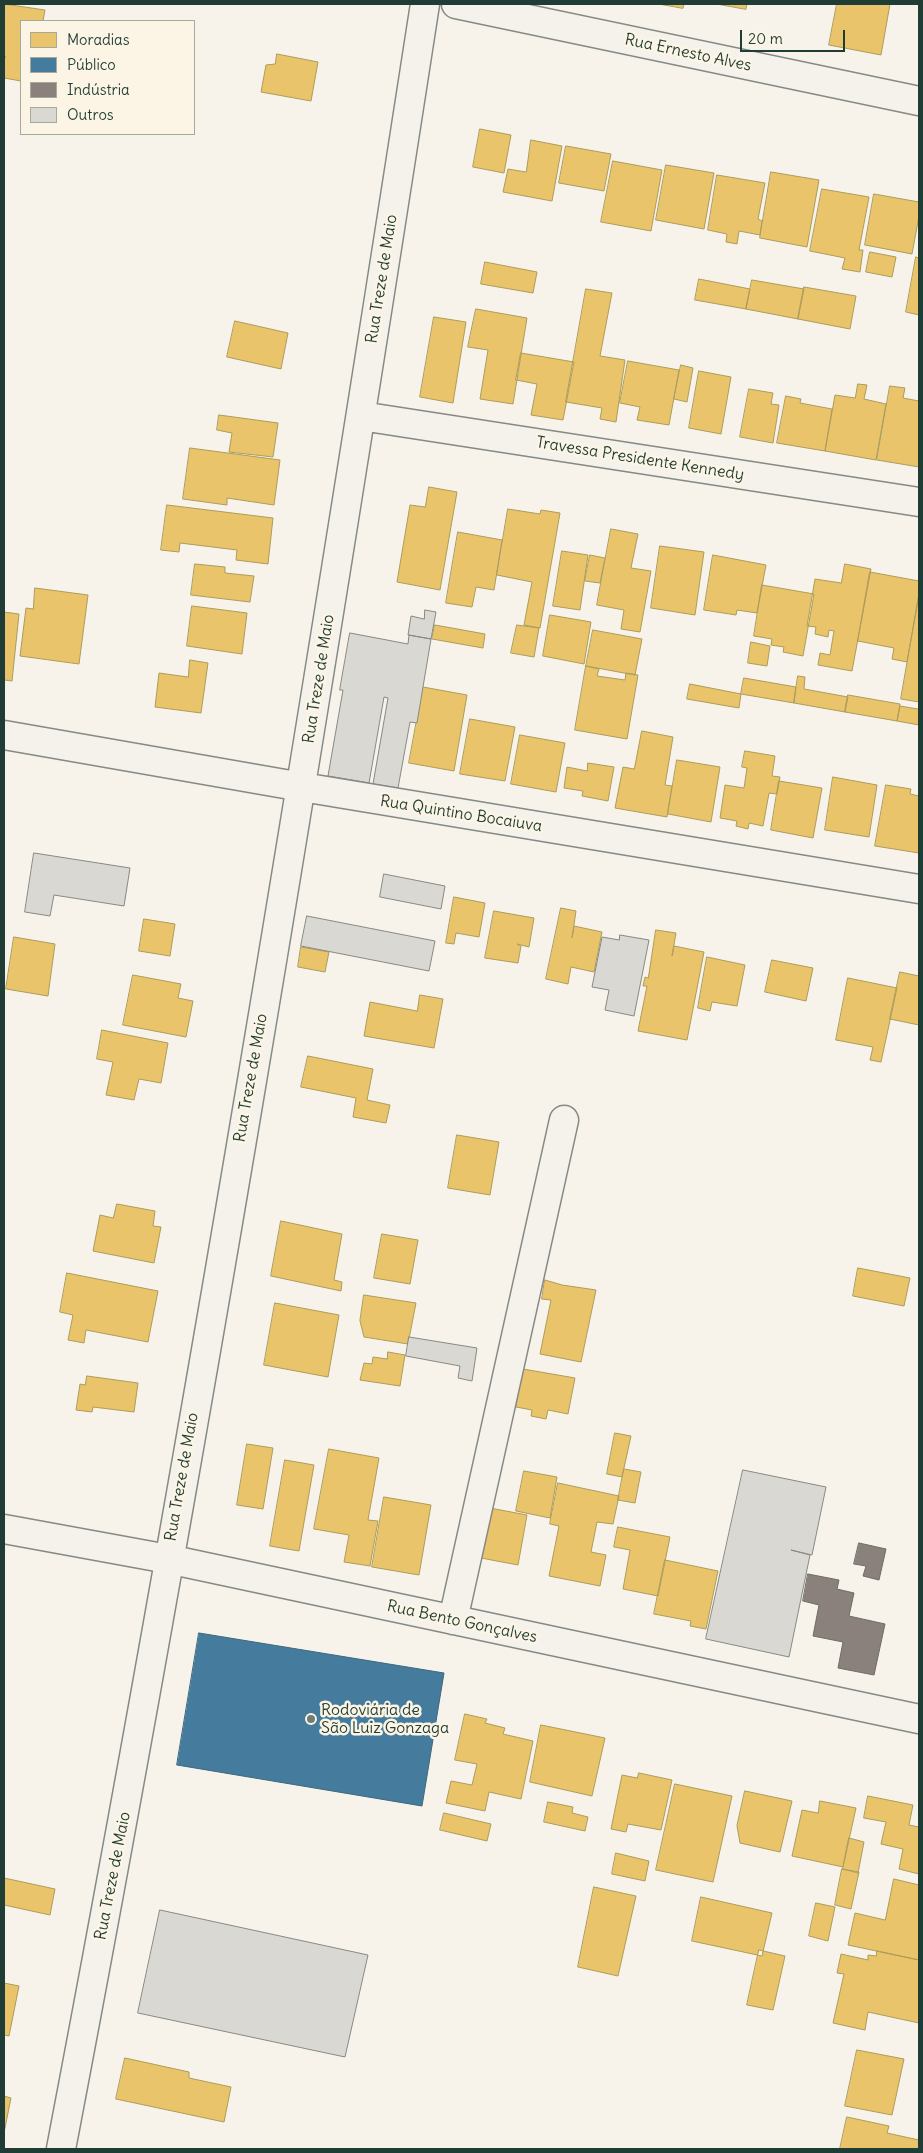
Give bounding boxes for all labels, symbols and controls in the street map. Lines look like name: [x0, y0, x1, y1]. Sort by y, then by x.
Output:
legend: [20, 20, 195, 135]
scale bar: [743, 20, 848, 52]
text: 20 m: [748, 29, 783, 48]
text: Moradias: [67, 30, 130, 49]
street label: Rua Ernesto Alves: [623, 30, 753, 76]
text: Público: [67, 55, 116, 74]
text: Indústria: [67, 80, 130, 99]
text: Outros: [67, 105, 114, 124]
street label: Rua Treze de Maio: [362, 213, 402, 345]
street label: Travessa Presidente Kennedy: [535, 433, 745, 485]
street label: Rua Treze de Maio: [299, 613, 339, 745]
street label: Rua Quintino Bocaiuva: [379, 792, 543, 836]
street label: Rua Treze de Maio: [230, 1012, 272, 1144]
street label: Rua Treze de Maio: [161, 1411, 203, 1543]
street label: Rua Bento Gonçalves: [385, 1597, 539, 1647]
place label: Rodoviária de São Luiz Gonzaga: [321, 1700, 449, 1738]
marker: Rodoviária de São Luiz Gonzaga: [305, 1713, 317, 1725]
street label: Rua Treze de Maio: [91, 1810, 135, 1942]

